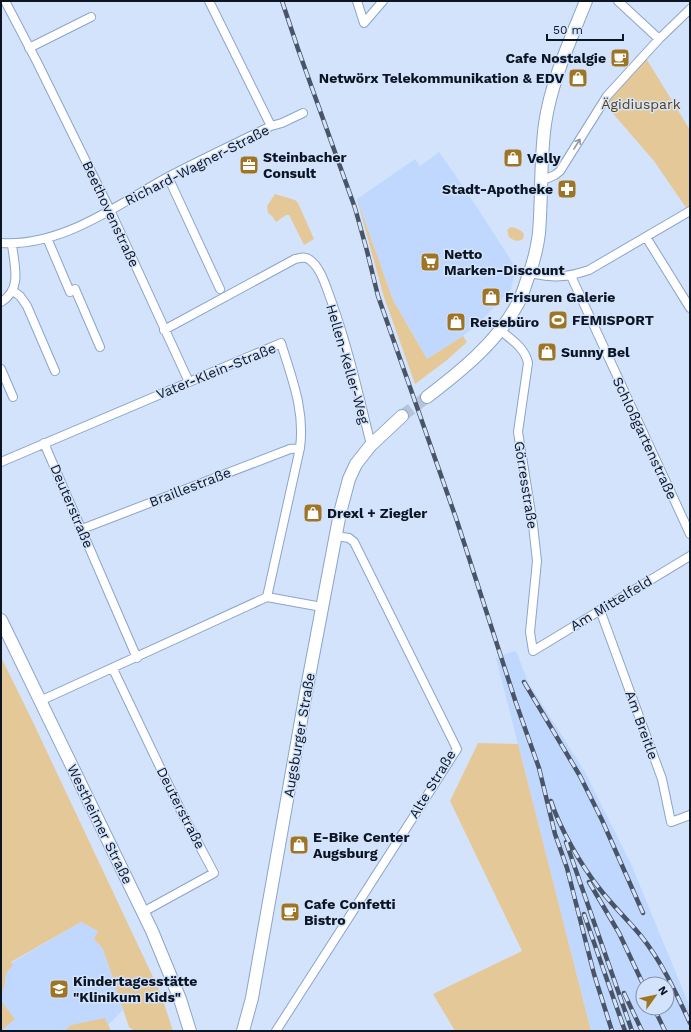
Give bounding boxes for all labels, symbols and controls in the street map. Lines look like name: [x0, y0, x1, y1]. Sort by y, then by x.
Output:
scale bar: [547, 16, 623, 42]
text: 50 m: [553, 23, 583, 37]
cafe icon: Cafe Nostalgie: [609, 47, 631, 69]
place label: Cafe Nostalgie: [505, 50, 606, 66]
shop icon: Netwörx Telekommunikation & EDV: [567, 67, 589, 89]
place label: Netwörx Telekommunikation & EDV: [319, 70, 564, 86]
park label: Ägidiuspark: [601, 96, 681, 112]
street label: Richard-Wagner-Straße: [122, 122, 272, 208]
one-way arrow: [573, 139, 581, 150]
shop icon: Velly: [502, 147, 524, 169]
place label: Steinbacher Consult: [263, 149, 347, 181]
place label: Velly: [527, 150, 561, 166]
office icon: Steinbacher Consult: [238, 154, 260, 176]
street label: Beethovenstraße: [79, 158, 143, 270]
pharmacy icon: Stadt-Apotheke: [556, 178, 578, 200]
place label: Stadt-Apotheke: [442, 181, 553, 197]
place label: Netto Marken-Discount: [444, 246, 565, 278]
supermarket icon: Netto Marken-Discount: [419, 251, 441, 273]
shop icon: Frisuren Galerie: [480, 286, 502, 308]
place label: Frisuren Galerie: [505, 289, 615, 305]
street label: Hellen-Keller-Weg: [323, 302, 373, 426]
sports icon: FEMISPORT: [547, 309, 569, 331]
shop icon: Reisebüro: [445, 311, 467, 333]
place label: FEMISPORT: [572, 312, 654, 328]
place label: Reisebüro: [470, 314, 539, 330]
street label: Vater-Klein-Straße: [154, 340, 278, 402]
shop icon: Sunny Bel: [536, 341, 558, 363]
place label: Sunny Bel: [561, 344, 630, 360]
street label: Schloßgartenstraße: [610, 374, 680, 502]
street label: Görresstraße: [511, 440, 541, 530]
street label: Deuterstraße: [47, 462, 97, 550]
street label: Braillestraße: [147, 464, 233, 510]
shop icon: Drexl + Ziegler: [302, 502, 324, 524]
place label: Drexl + Ziegler: [327, 505, 427, 521]
street label: Am Mittelfeld: [567, 572, 655, 634]
street label: Augsburger Straße: [280, 672, 318, 798]
street label: Am Breitle: [622, 688, 662, 762]
street label: Alte Straße: [405, 747, 459, 821]
street label: Westheimer Straße: [64, 761, 136, 887]
street label: Deuterstraße: [154, 764, 208, 852]
place label: E-Bike Center Augsburg: [313, 829, 410, 861]
shop icon: E-Bike Center Augsburg: [288, 834, 310, 856]
place label: Cafe Confetti Bistro: [304, 896, 396, 928]
cafe icon: Cafe Confetti Bistro: [279, 901, 301, 923]
place label: Kindertagesstätte "Klinikum Kids": [73, 973, 197, 1005]
north arrow: [635, 976, 675, 1016]
school or university icon: Kindertagesstätte "Klinikum Kids": [48, 978, 70, 1000]
text: N: [655, 984, 671, 998]

